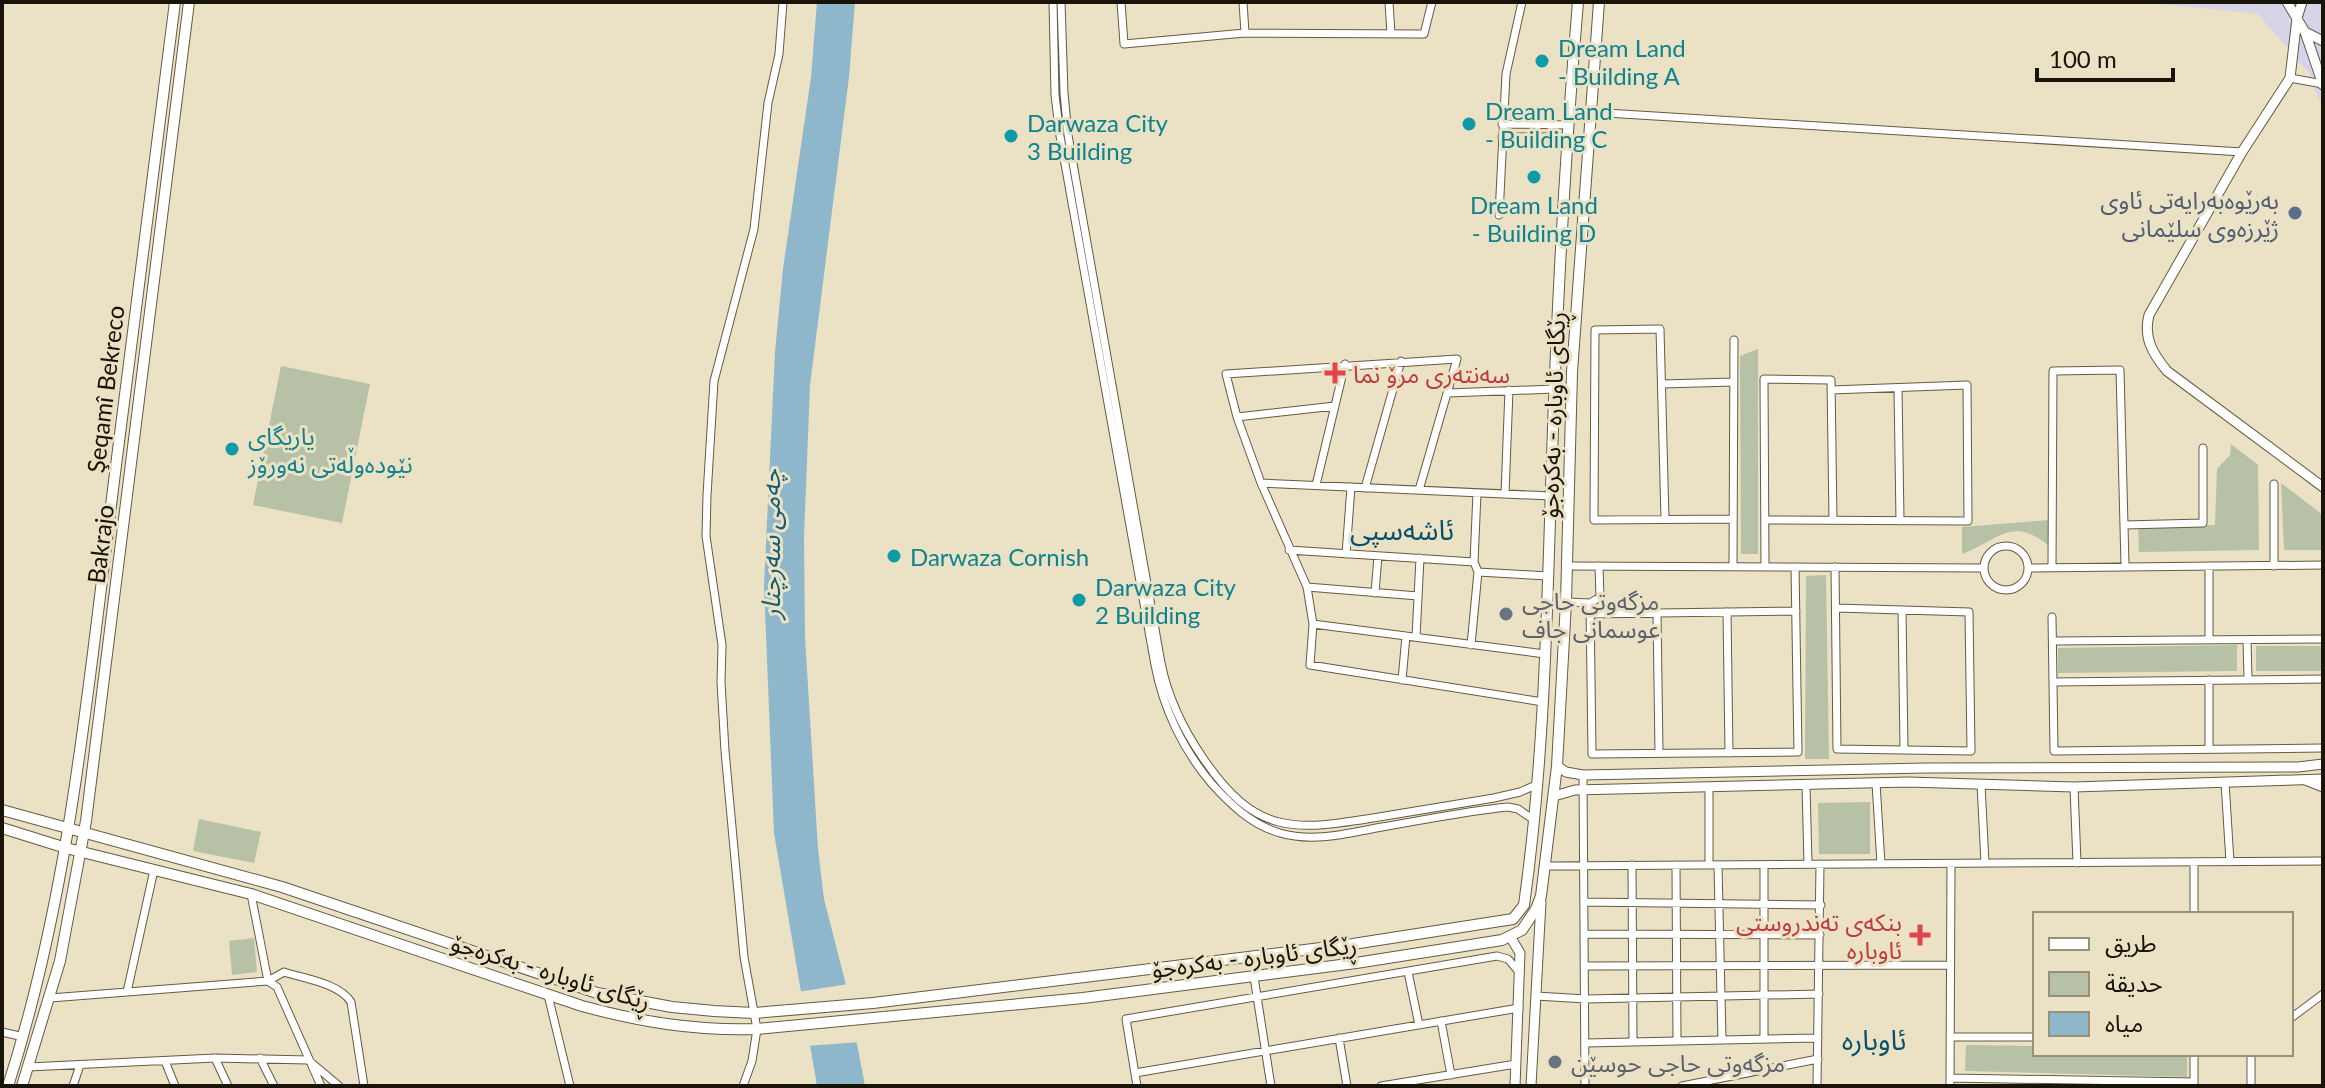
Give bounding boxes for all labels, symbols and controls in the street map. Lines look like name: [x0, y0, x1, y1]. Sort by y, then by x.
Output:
scale bar: [2037, 32, 2173, 82]
place label: Dream Land - Building A: [1558, 33, 1686, 90]
text: 100 m: [2049, 44, 2117, 73]
marker: Dream Land - Building A: [1533, 52, 1551, 70]
place label: Dream Land - Building C: [1485, 96, 1613, 153]
place label: Darwaza City 3 Building: [1027, 108, 1169, 165]
marker: Dream Land - Building C: [1460, 115, 1478, 133]
marker: Darwaza City 3 Building: [1002, 127, 1020, 145]
marker: Dream Land - Building D: [1525, 168, 1543, 186]
place label: بەرێوەبەرایەتی ئاوی ژێرزەوی سلێمانی: [2100, 185, 2279, 243]
place label: Dream Land - Building D: [1470, 190, 1598, 247]
marker: بەرێوەبەرایەتی ئاوی ژێرزەوی سلێمانی: [2286, 204, 2304, 222]
street label: Şeqamî Bekreco: [80, 304, 130, 474]
street label: ڕێگای ئاوبارە - بەکرەجۆ: [1534, 311, 1577, 519]
place label: سەنتەرى مرۆ نما: [1353, 359, 1510, 389]
marker: سەنتەرى مرۆ نما: [1324, 362, 1346, 384]
place label: یاریگای نێودەوڵەتی نەورۆز: [247, 421, 413, 479]
marker: یاریگای نێودەوڵەتی نەورۆز: [223, 440, 241, 458]
water label: چەمی سەرچنار: [754, 468, 788, 621]
street label: Bakrajo: [81, 503, 119, 585]
district label: ئاشەسپی: [1350, 512, 1454, 548]
place label: Darwaza Cornish: [910, 542, 1089, 571]
marker: Darwaza Cornish: [885, 547, 903, 565]
place label: Darwaza City 2 Building: [1095, 572, 1237, 629]
place label: مزگەوتی حاجی عوسمانی جاف: [1522, 586, 1660, 644]
marker: Darwaza City 2 Building: [1070, 591, 1088, 609]
marker: مزگەوتی حاجی عوسمانی جاف: [1497, 605, 1515, 623]
place label: بنکەی تەندروستی ئاوبارە: [1736, 907, 1902, 965]
legend: [2033, 912, 2293, 1056]
marker: بنکەی تەندروستی ئاوبارە: [1909, 924, 1931, 946]
street label: ڕێگای ئاوبارە - بەکرەجۆ: [446, 927, 654, 1022]
text: طريق: [2105, 928, 2157, 959]
street label: ڕێگای ئاوبارە - بەکرەجۆ: [1150, 929, 1359, 990]
text: حديقة: [2105, 968, 2163, 997]
text: مياه: [2105, 1008, 2143, 1037]
district label: ئاوبارە: [1842, 1022, 1906, 1057]
place label: مزگەوتی حاجی حوسێن: [1571, 1048, 1785, 1078]
marker: مزگەوتی حاجی حوسێن: [1546, 1053, 1564, 1071]

